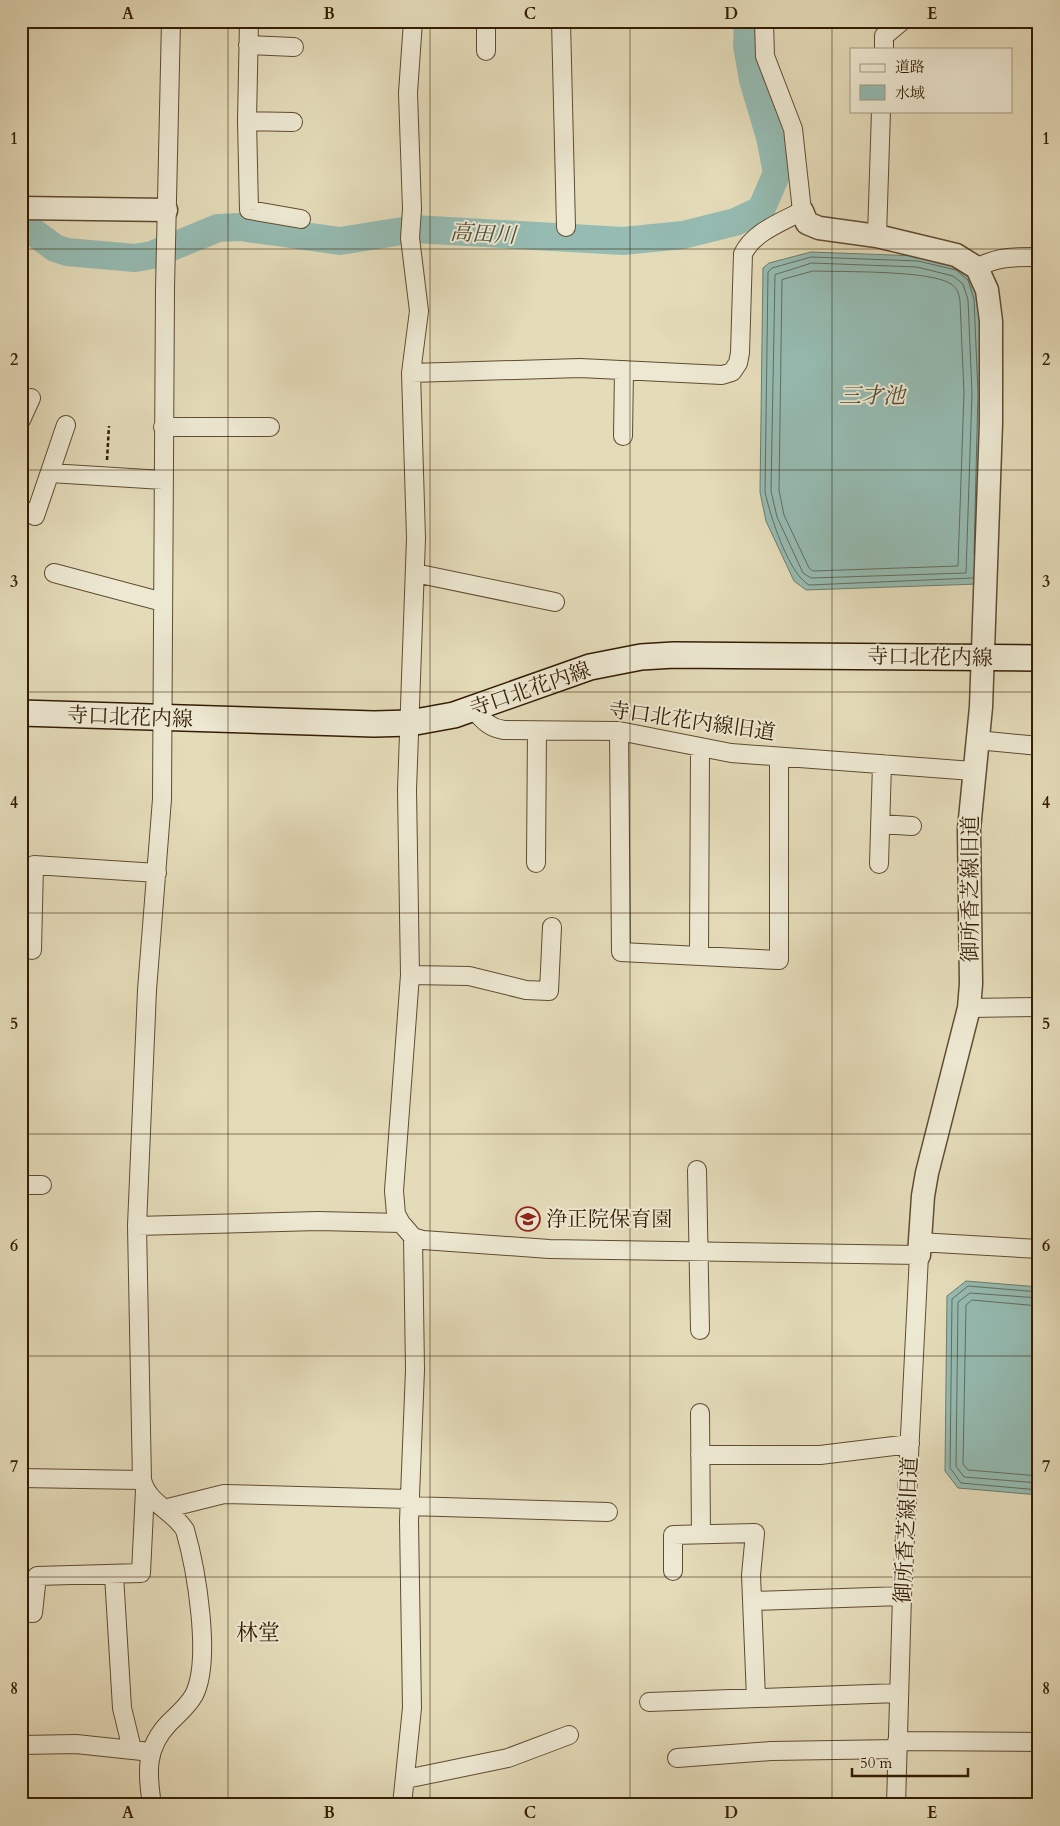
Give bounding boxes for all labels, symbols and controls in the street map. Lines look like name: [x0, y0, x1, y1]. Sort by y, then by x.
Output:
text: A: [122, 3, 134, 25]
text: B: [323, 3, 335, 25]
text: C: [524, 3, 536, 25]
text: D: [724, 3, 738, 25]
text: E: [927, 3, 937, 25]
legend: [850, 48, 1012, 112]
text: 道路: [895, 57, 925, 77]
text: 水域: [895, 83, 925, 103]
text: 1: [10, 128, 18, 150]
text: 1: [1042, 128, 1050, 150]
water label: 高田川: [449, 217, 519, 251]
text: 2: [10, 349, 18, 371]
text: 2: [1042, 349, 1050, 371]
water label: 三才池: [839, 381, 908, 411]
text: 3: [10, 571, 18, 593]
text: 3: [1042, 571, 1050, 593]
street label: 寺口北花内線: [867, 642, 993, 673]
street label: 寺口北花内線: [466, 655, 594, 724]
street label: 寺口北花内線旧道: [607, 695, 777, 748]
street label: 寺口北花内線: [67, 701, 193, 734]
text: 4: [10, 792, 18, 814]
text: 4: [1042, 792, 1050, 814]
street label: 御所香芝線旧道: [956, 816, 985, 963]
text: 5: [10, 1013, 18, 1035]
text: 5: [1042, 1013, 1050, 1035]
place label: 浄正院保育園: [546, 1205, 672, 1234]
school or university icon: 浄正院保育園: [515, 1206, 541, 1232]
text: 6: [10, 1235, 18, 1257]
text: 6: [1042, 1235, 1050, 1257]
text: 7: [10, 1456, 18, 1478]
street label: 御所香芝線旧道: [888, 1456, 925, 1604]
text: 7: [1042, 1456, 1050, 1478]
district label: 林堂: [236, 1618, 280, 1648]
text: 8: [10, 1678, 18, 1700]
text: 8: [1042, 1678, 1050, 1700]
scale bar: [852, 1746, 969, 1778]
text: 50 m: [860, 1753, 892, 1773]
text: A: [122, 1802, 134, 1824]
text: B: [323, 1802, 335, 1824]
text: C: [524, 1802, 536, 1824]
text: D: [724, 1802, 738, 1824]
text: E: [927, 1802, 937, 1824]

